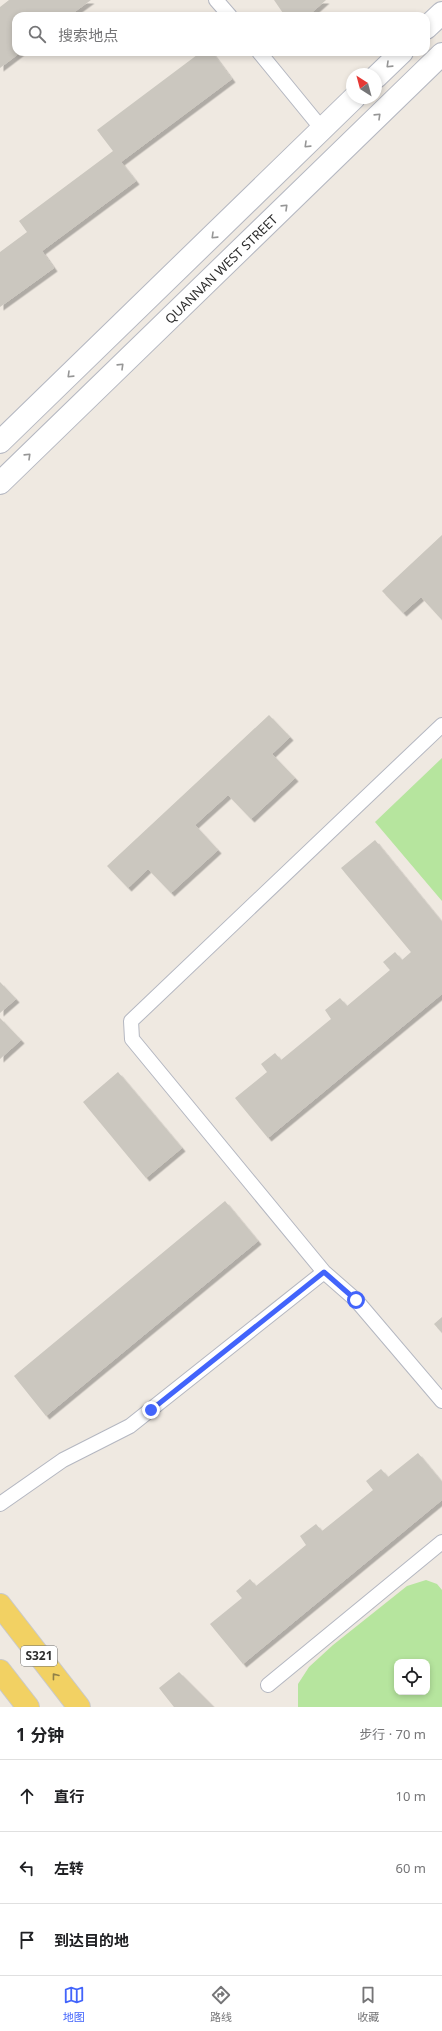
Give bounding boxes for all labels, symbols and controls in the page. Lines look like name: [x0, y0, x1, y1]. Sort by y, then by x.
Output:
search box: [12, 12, 430, 56]
icon: search: [26, 23, 48, 45]
text: 搜索地点: [58, 25, 118, 45]
one-way arrow: [386, 60, 394, 67]
north arrow: [346, 68, 382, 104]
one-way arrow: [373, 113, 381, 121]
one-way arrow: [304, 140, 312, 148]
one-way arrow: [280, 204, 288, 212]
street label: QUANNAN WEST STREET: [161, 210, 282, 328]
one-way arrow: [211, 231, 219, 239]
one-way arrow: [116, 363, 124, 371]
one-way arrow: [67, 370, 75, 378]
one-way arrow: [23, 453, 31, 461]
route start: [347, 1291, 365, 1309]
route end: [142, 1401, 160, 1419]
road number: S321: [21, 1646, 57, 1666]
map controls: [394, 1659, 430, 1695]
button: locate: [394, 1659, 430, 1695]
one-way arrow: [53, 1674, 60, 1681]
text: 1 分钟: [16, 1723, 64, 1746]
text: 步行 · 70 m: [359, 1725, 426, 1743]
icon: ahead: [16, 1785, 38, 1807]
text: 直行: [54, 1786, 84, 1806]
text: 10 m: [396, 1787, 426, 1805]
icon: left: [16, 1857, 38, 1879]
text: 左转: [54, 1858, 84, 1878]
text: 60 m: [396, 1859, 426, 1877]
icon: arrive: [16, 1929, 38, 1951]
text: 到达目的地: [54, 1930, 129, 1950]
tab: 地图: [63, 1984, 85, 2024]
tab: 路线: [210, 1984, 232, 2024]
tab: 收藏: [357, 1984, 379, 2024]

